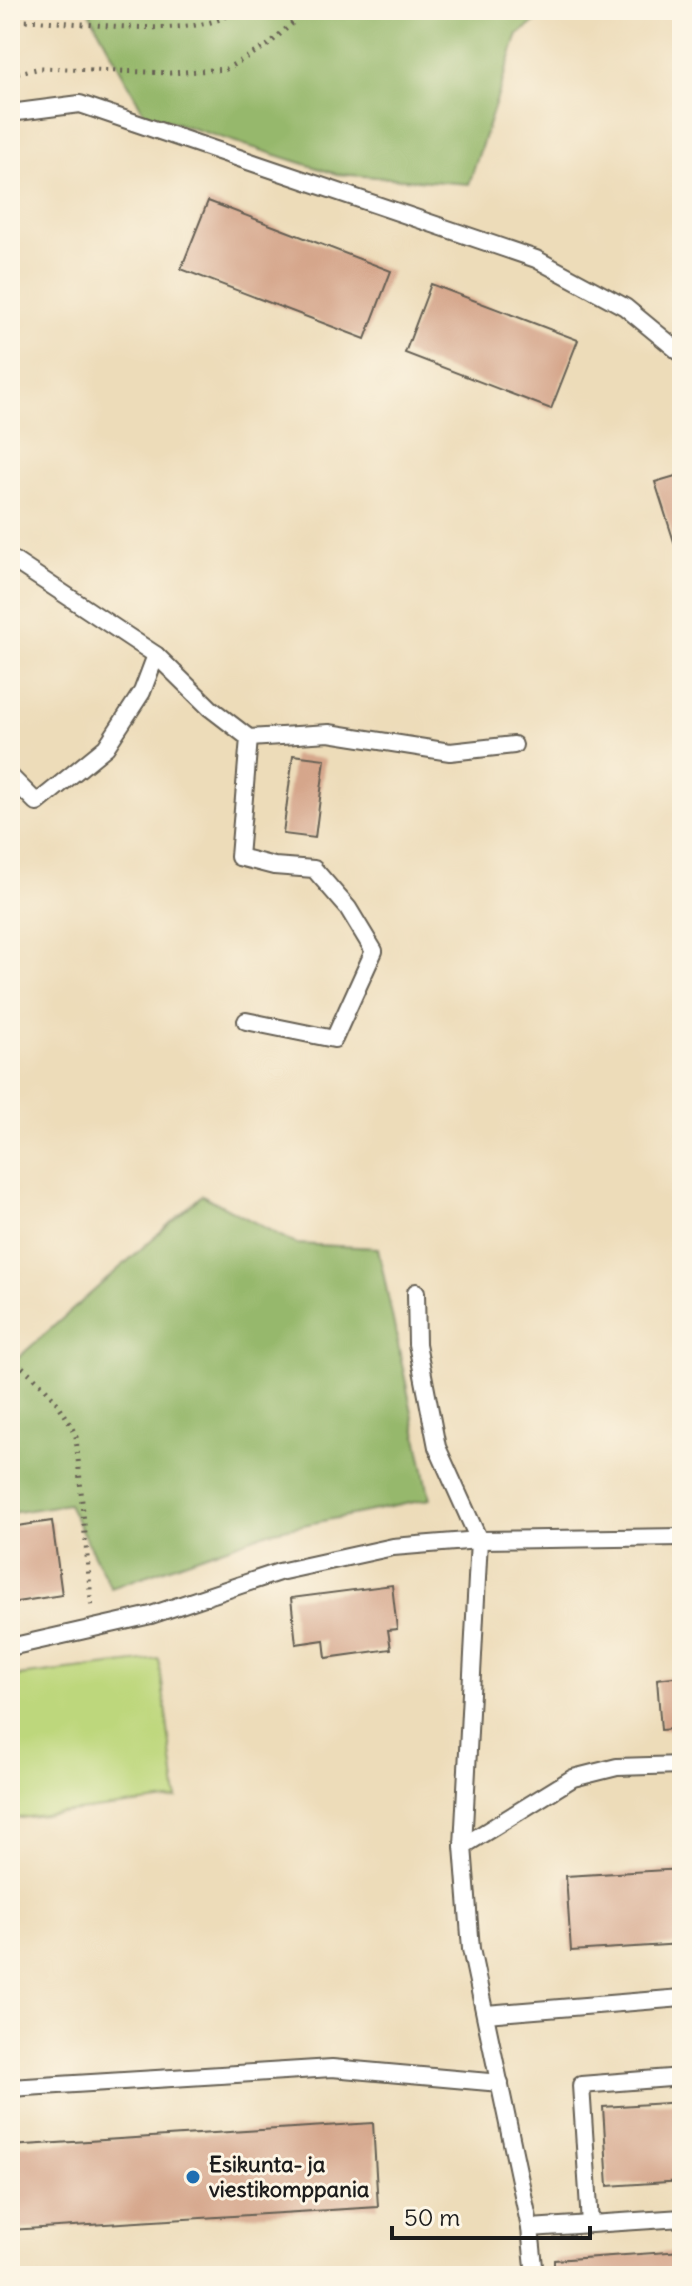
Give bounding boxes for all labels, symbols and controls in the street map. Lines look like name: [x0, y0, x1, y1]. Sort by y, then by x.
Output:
place label: Esikunta- ja viestikomppania: [209, 2150, 370, 2203]
marker: Esikunta- ja viestikomppania: [184, 2168, 202, 2186]
scale bar: [392, 2190, 590, 2240]
text: 50 m: [404, 2202, 460, 2232]

